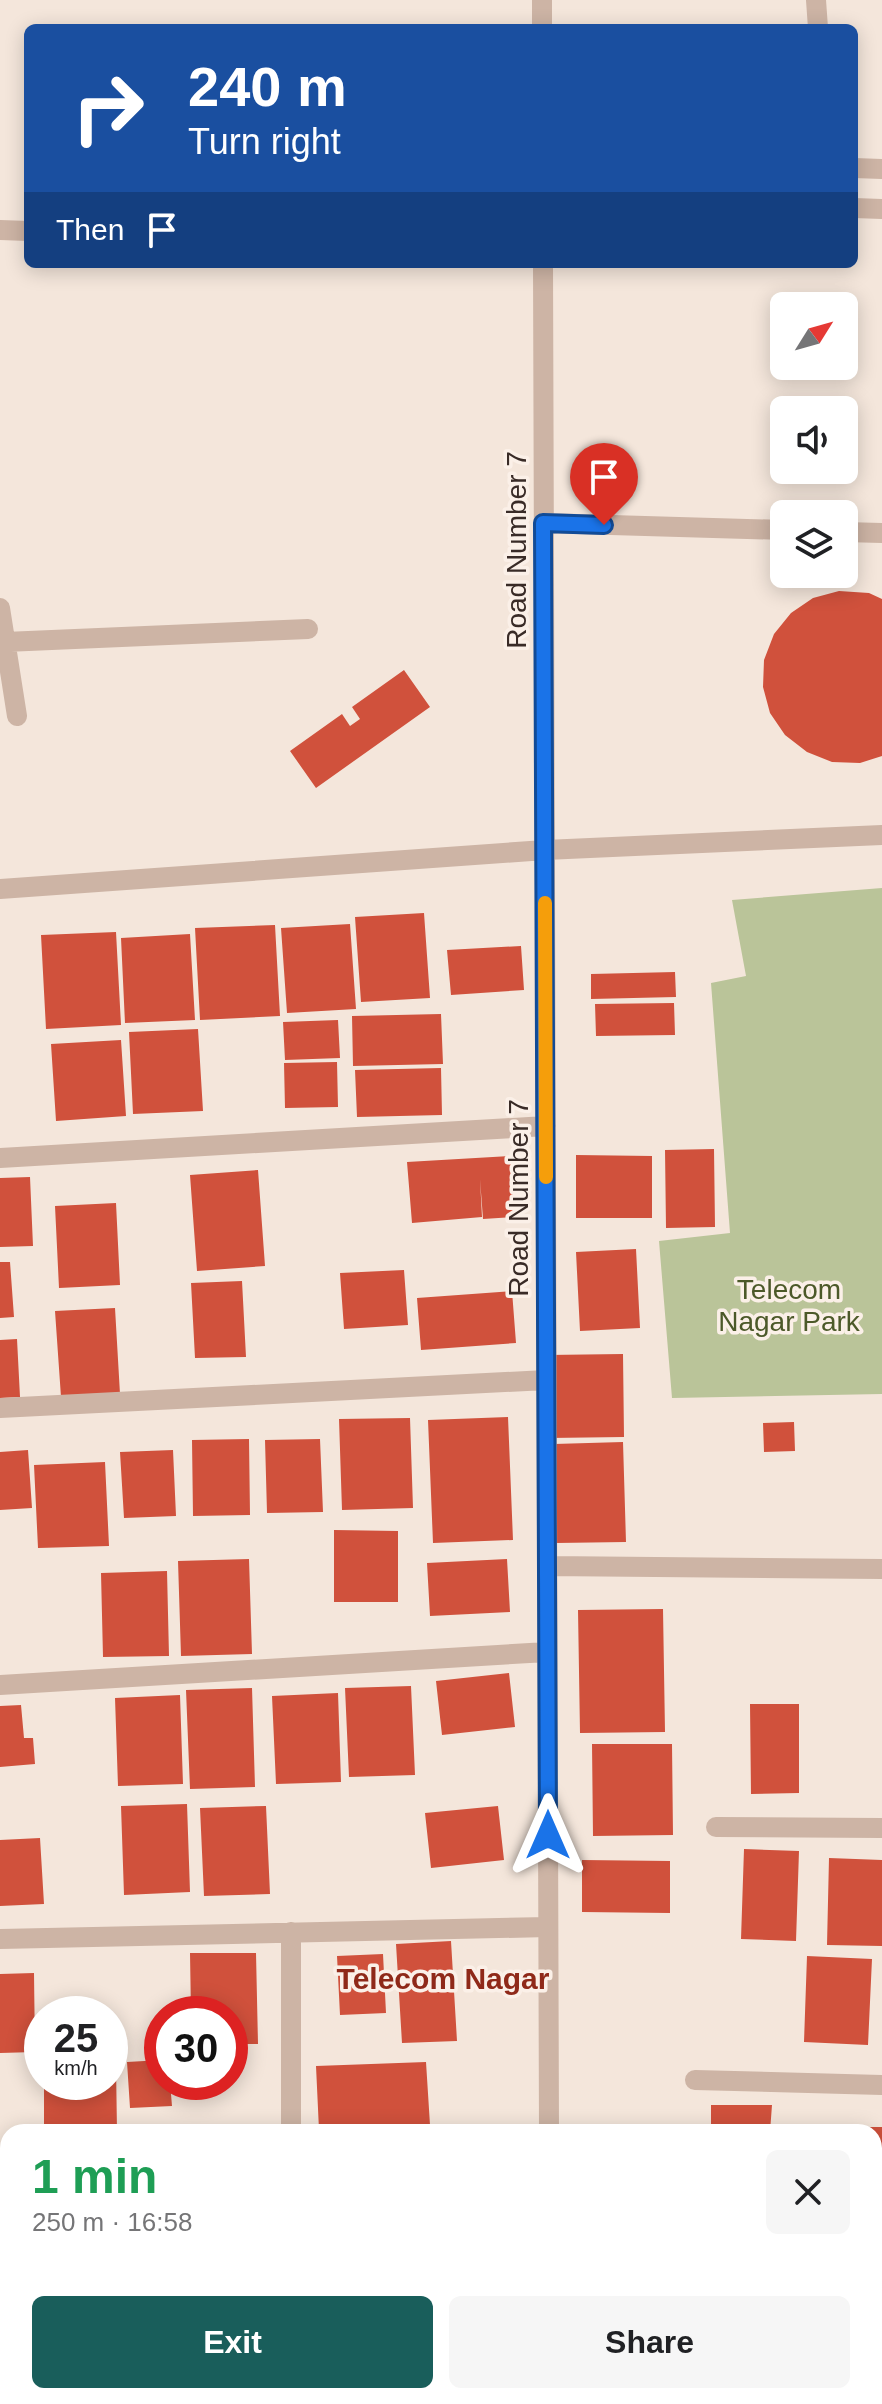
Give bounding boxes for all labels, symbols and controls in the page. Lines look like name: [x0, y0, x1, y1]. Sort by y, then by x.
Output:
text: 240 m: [188, 55, 347, 118]
icon: right: [56, 56, 160, 160]
text: Turn right: [188, 121, 341, 162]
icon: arrive: [140, 208, 184, 252]
text: Then: [56, 213, 124, 246]
north arrow: [770, 292, 858, 380]
map controls: [770, 292, 858, 588]
button: sound: [770, 396, 858, 484]
pin: [570, 443, 638, 525]
street label: Road Number 7: [501, 451, 532, 649]
icon: arrive: [582, 455, 626, 499]
button: layers: [770, 500, 858, 588]
street label: Road Number 7: [503, 1099, 534, 1297]
park label: Telecom Nagar Park: [718, 1274, 861, 1337]
position arrow: [506, 1793, 590, 1877]
district label: Telecom Nagar: [337, 1962, 550, 1995]
speed limit sign: 30: [144, 1996, 248, 2100]
text: 25: [54, 2016, 98, 2060]
text: km/h: [54, 2057, 98, 2079]
text: 1 min: [32, 2150, 157, 2203]
button: close: [766, 2150, 850, 2234]
text: 250 m · 16:58: [32, 2207, 192, 2237]
button: Exit: [32, 2296, 433, 2388]
button: Share: [449, 2296, 850, 2388]

